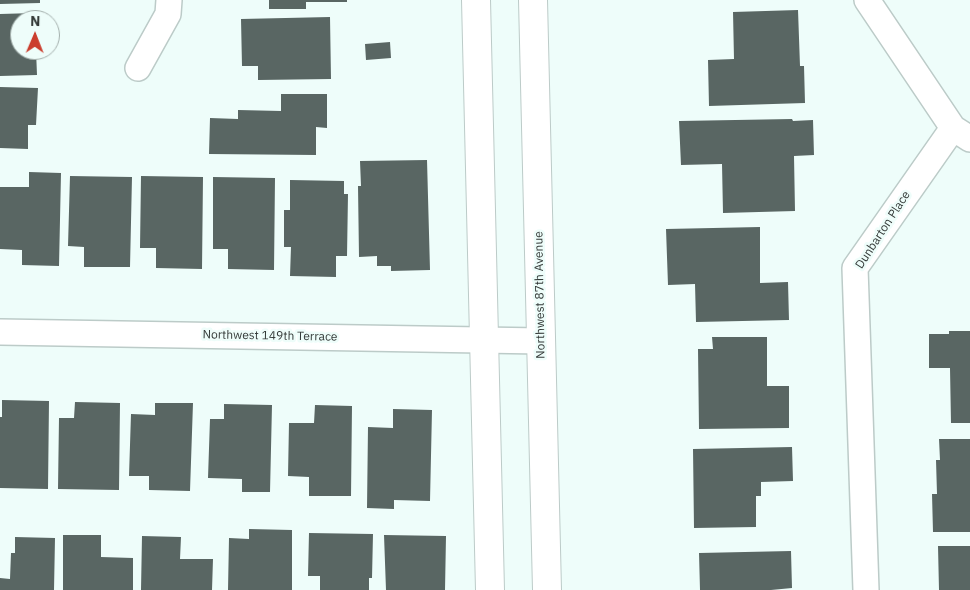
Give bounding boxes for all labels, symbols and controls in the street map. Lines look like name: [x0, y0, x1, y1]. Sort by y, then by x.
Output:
north arrow: [10, 10, 60, 60]
text: N: [30, 12, 40, 30]
street label: Dunbarton Place: [853, 189, 913, 271]
street label: Northwest 87th Avenue: [532, 231, 548, 359]
street label: Northwest 149th Terrace: [202, 328, 338, 344]

